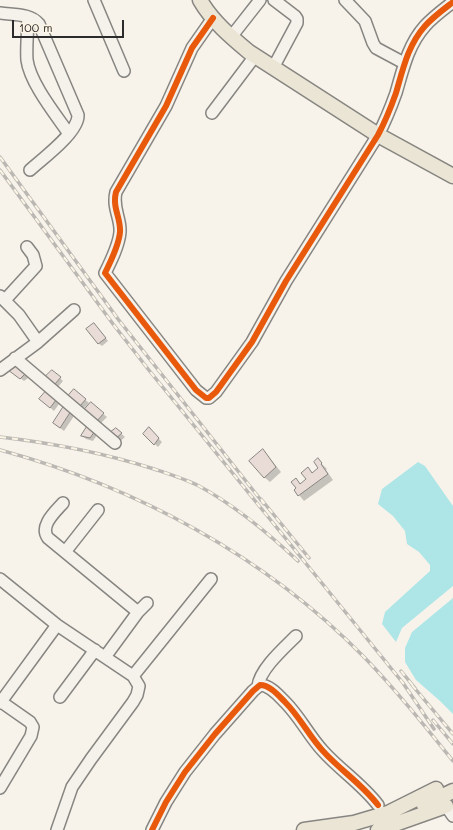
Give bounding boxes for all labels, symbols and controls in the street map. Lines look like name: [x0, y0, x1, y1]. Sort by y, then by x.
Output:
scale bar: [14, 12, 126, 38]
text: 100 m: [19, 19, 53, 35]

